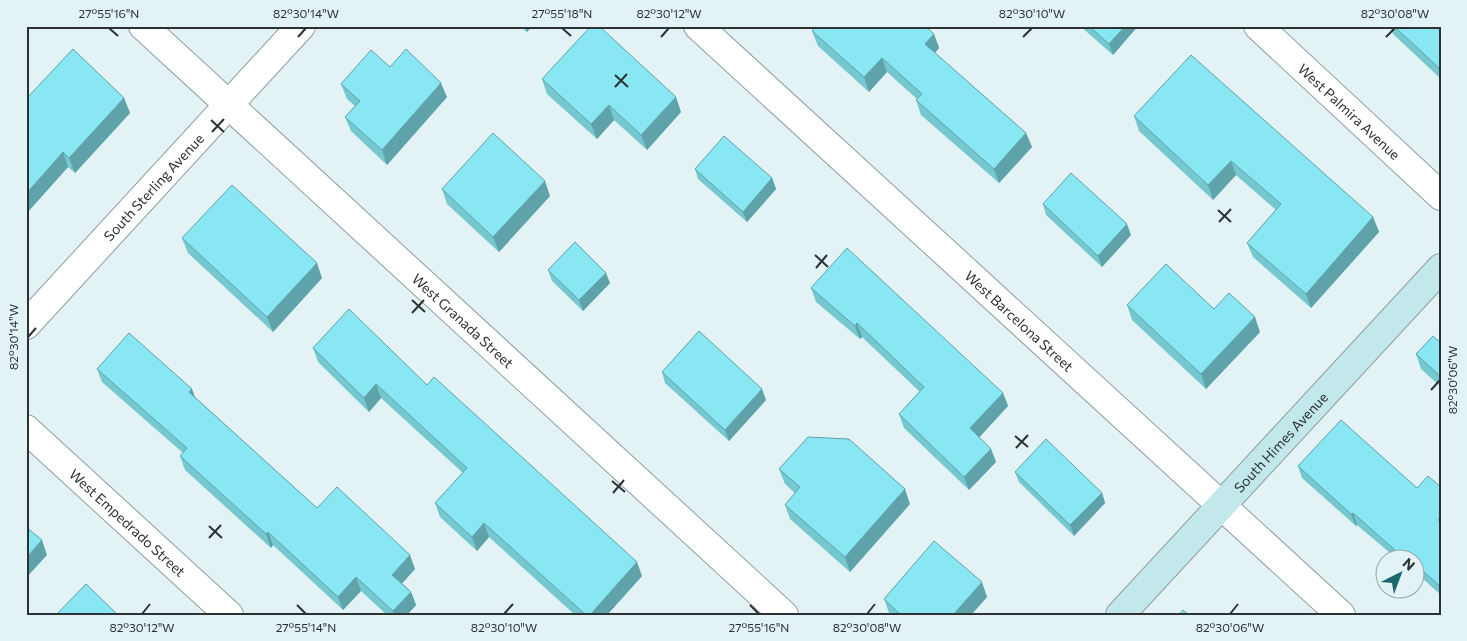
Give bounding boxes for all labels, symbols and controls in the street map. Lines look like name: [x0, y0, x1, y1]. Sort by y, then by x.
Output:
text: 27°55'16"N: [79, 6, 139, 20]
text: 82°30'14"W: [273, 6, 339, 20]
text: 27°55'18"N: [532, 6, 592, 20]
text: 82°30'12"W: [636, 6, 702, 20]
text: 82°30'10"W: [999, 6, 1065, 20]
text: 82°30'08"W: [1361, 6, 1429, 20]
street label: West Palmira Avenue: [1295, 60, 1404, 163]
street label: South Sterling Avenue: [100, 129, 207, 244]
street label: West Barcelona Street: [962, 267, 1077, 375]
street label: West Granada Street: [409, 270, 518, 371]
text: 82°30'14"W: [6, 304, 20, 370]
text: 82°30'06"W: [1445, 346, 1459, 414]
street label: South Himes Avenue: [1230, 388, 1331, 495]
street label: West Empedrado Street: [66, 465, 189, 580]
north arrow: [1374, 548, 1424, 598]
text: N: [1399, 554, 1419, 574]
text: 82°30'12"W: [109, 620, 175, 634]
text: 27°55'14"N: [276, 620, 336, 634]
text: 82°30'10"W: [471, 620, 537, 634]
text: 27°55'16"N: [729, 620, 789, 634]
text: 82°30'08"W: [833, 620, 901, 634]
text: 82°30'06"W: [1196, 620, 1264, 634]

